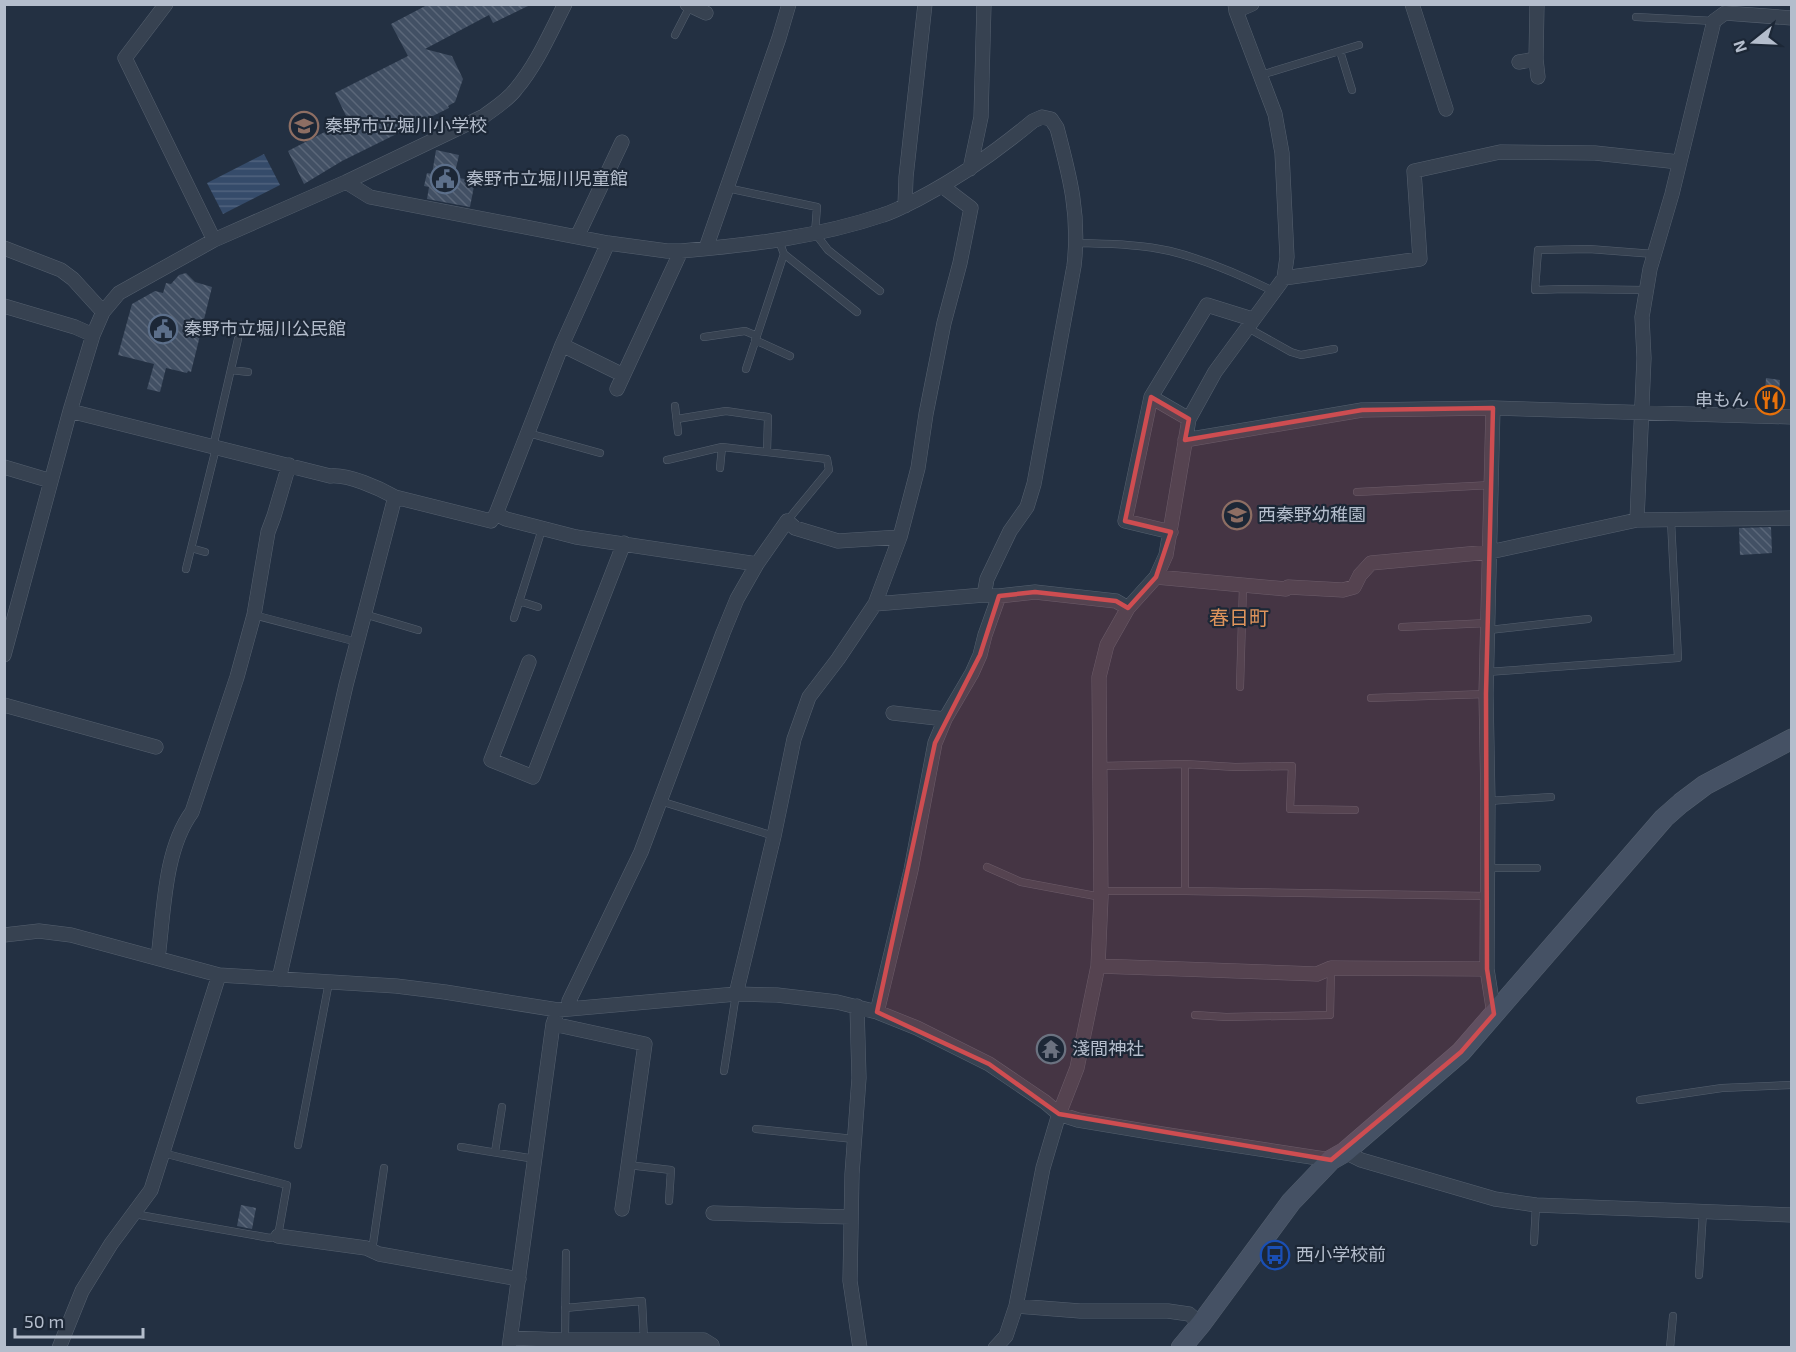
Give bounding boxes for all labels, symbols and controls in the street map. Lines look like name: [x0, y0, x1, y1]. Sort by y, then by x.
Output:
north arrow: [1724, 12, 1784, 72]
text: N: [1728, 38, 1750, 55]
school or university icon: 秦野市立堀川小学校: [288, 110, 320, 142]
place label: 秦野市立堀川小学校: [325, 114, 487, 136]
public building icon: 秦野市立堀川児童館: [429, 163, 461, 195]
place label: 秦野市立堀川児童館: [466, 167, 628, 189]
public building icon: 秦野市立堀川公民館: [147, 313, 179, 345]
place label: 秦野市立堀川公民館: [184, 317, 346, 339]
restaurant icon: 串もん: [1754, 384, 1786, 416]
place label: 串もん: [1695, 388, 1749, 410]
school or university icon: 西秦野幼稚園: [1221, 499, 1253, 531]
place label: 西秦野幼稚園: [1258, 503, 1366, 525]
district label: 春日町: [1209, 605, 1269, 629]
temple icon: 淺間神社: [1035, 1033, 1067, 1065]
place label: 淺間神社: [1072, 1037, 1144, 1059]
bus stop icon: 西小学校前: [1259, 1239, 1291, 1271]
place label: 西小学校前: [1296, 1243, 1386, 1265]
scale bar: [15, 1301, 142, 1339]
text: 50 m: [24, 1310, 64, 1332]

